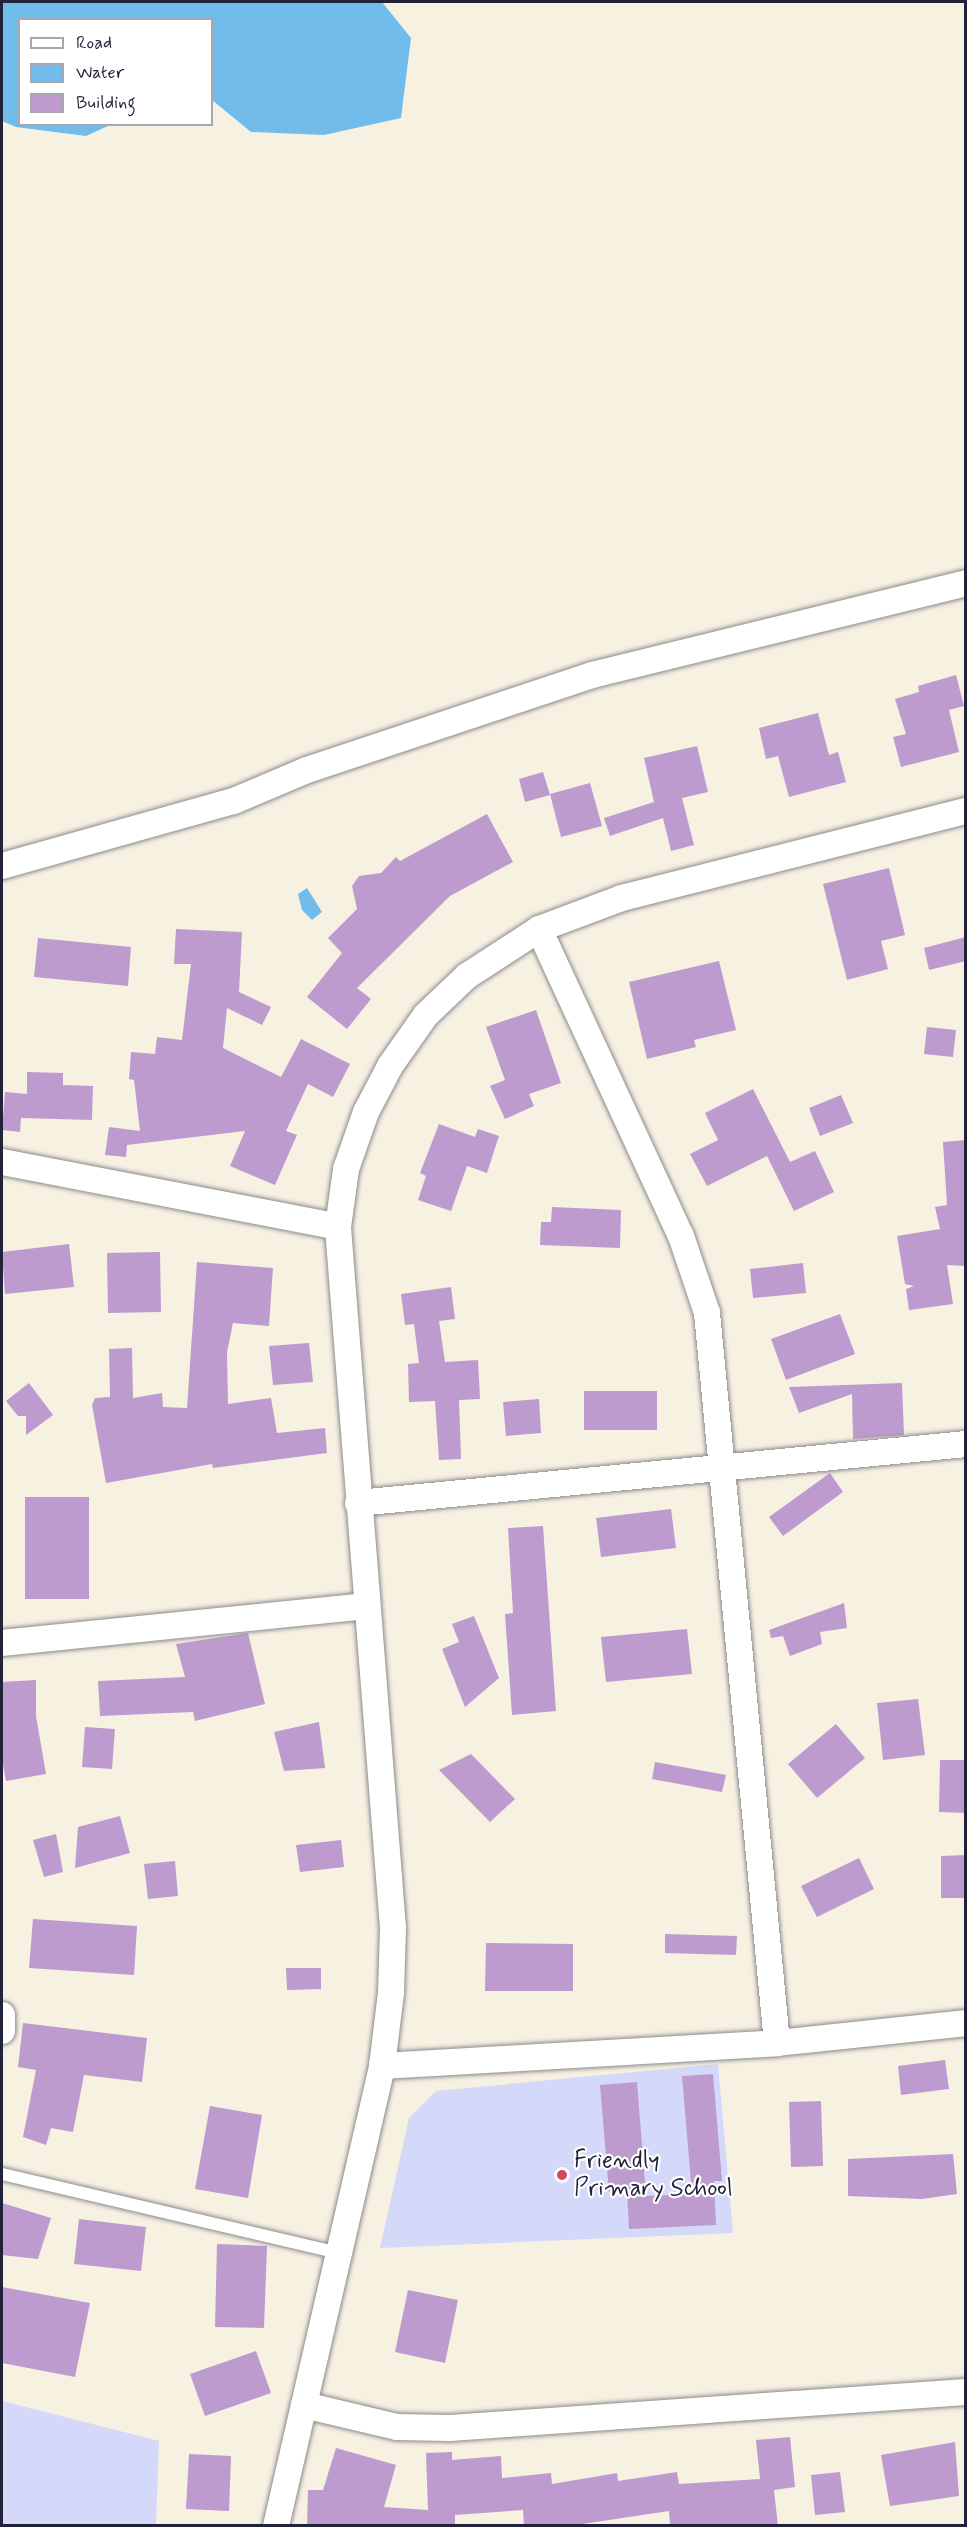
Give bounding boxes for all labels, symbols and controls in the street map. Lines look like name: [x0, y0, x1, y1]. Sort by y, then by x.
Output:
legend: [18, 18, 213, 126]
text: Road: [76, 31, 112, 55]
text: Water: [76, 61, 124, 85]
text: Building: [76, 91, 136, 115]
place label: Friendly Primary School: [574, 2147, 732, 2203]
marker: Friendly Primary School: [555, 2168, 569, 2182]

